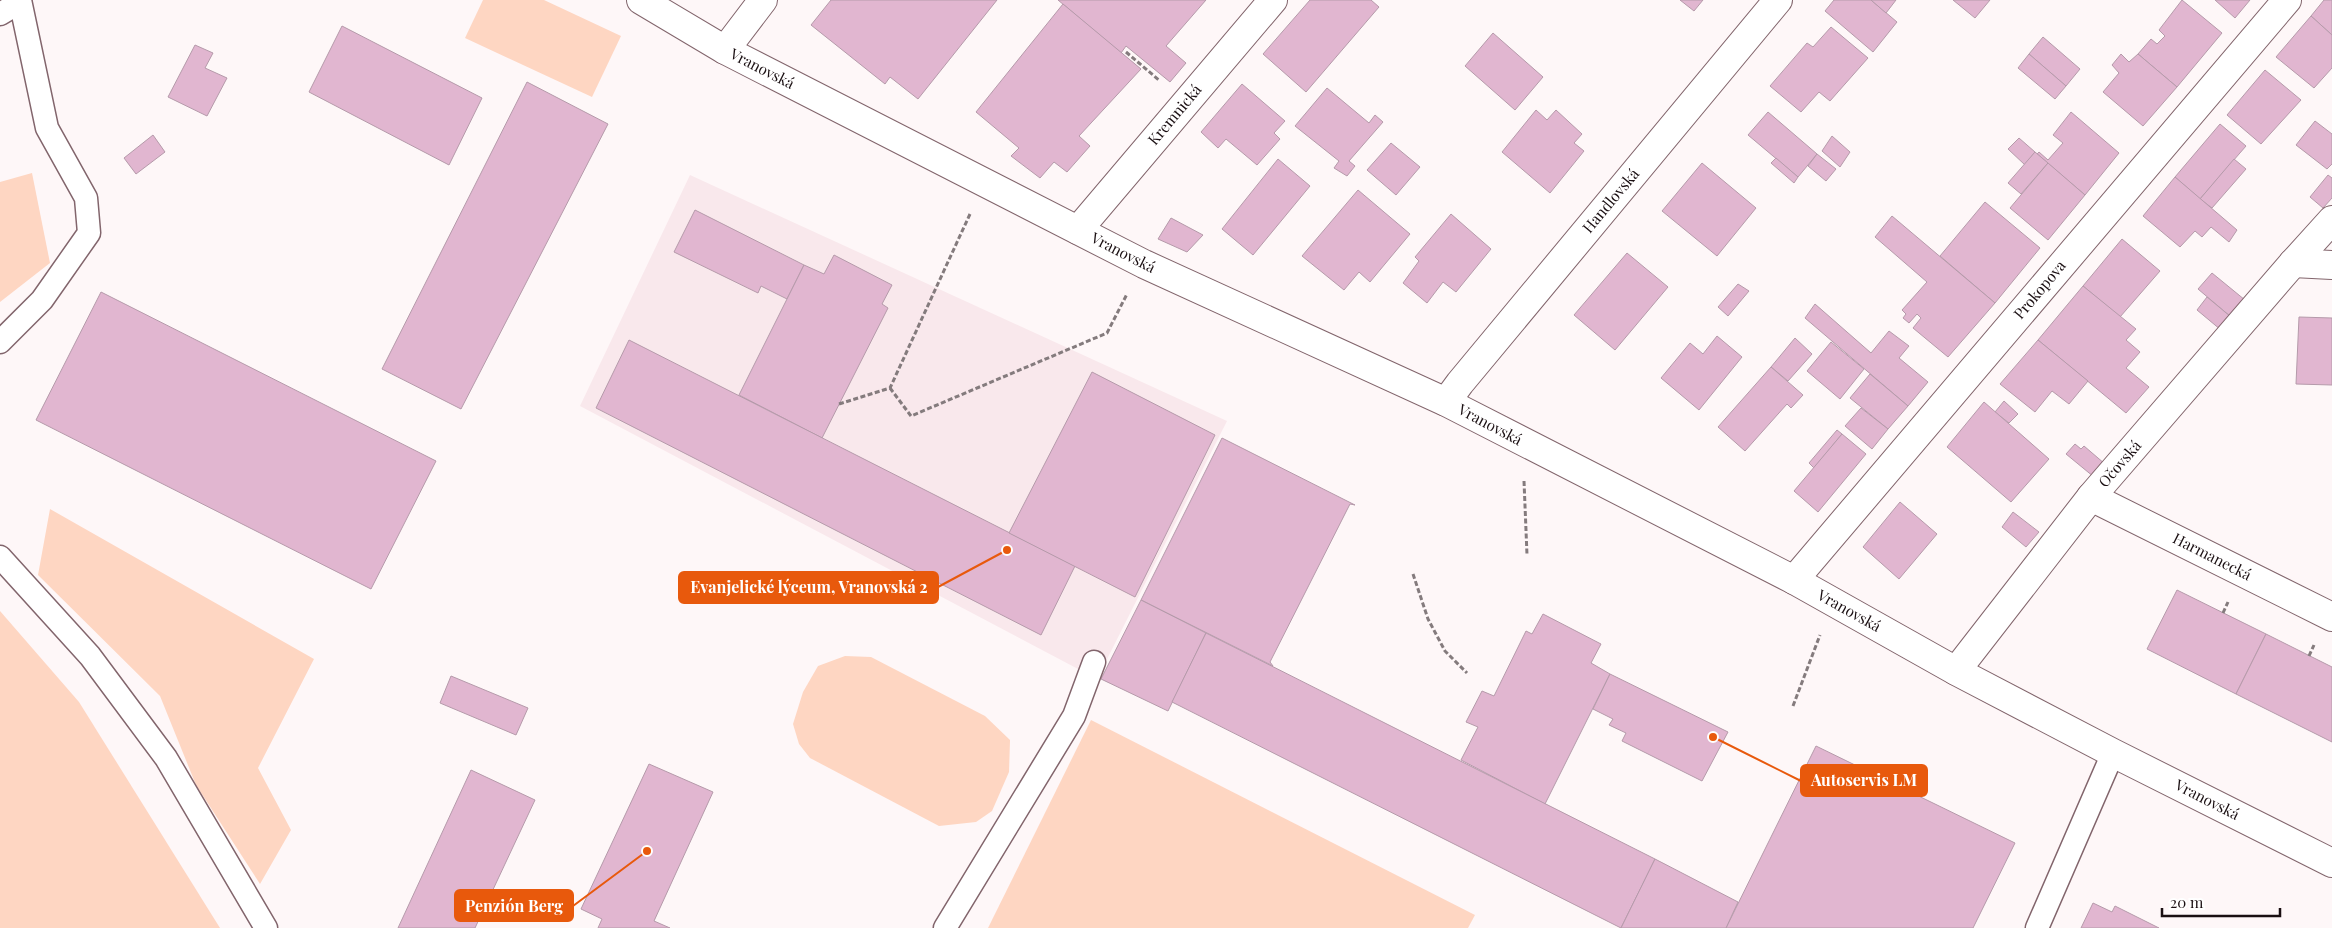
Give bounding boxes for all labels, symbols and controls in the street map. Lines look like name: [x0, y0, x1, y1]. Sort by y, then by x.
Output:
street label: Vranovská: [726, 43, 799, 93]
street label: Kremnická: [1143, 79, 1206, 149]
street label: Handlovská: [1577, 164, 1643, 237]
street label: Vranovská: [1087, 227, 1160, 277]
street label: Prokopova: [2009, 255, 2070, 323]
street label: Vranovská: [1454, 398, 1526, 450]
street label: Očovská: [2093, 435, 2146, 491]
street label: Harmanecká: [2170, 528, 2256, 585]
callout: Evanjelické lýceum, Vranovská 2: [679, 572, 938, 603]
text: Evanjelické lýceum, Vranovská 2: [690, 576, 928, 597]
street label: Vranovská: [1813, 584, 1885, 636]
callout: Autoservis LM: [1801, 765, 1927, 796]
text: Autoservis LM: [1810, 769, 1917, 790]
street label: Vranovská: [2171, 774, 2244, 824]
scale bar: [2162, 886, 2280, 918]
callout: Penzión Berg: [455, 890, 573, 921]
text: 20 m: [2170, 892, 2204, 912]
text: Penzión Berg: [465, 895, 563, 916]

